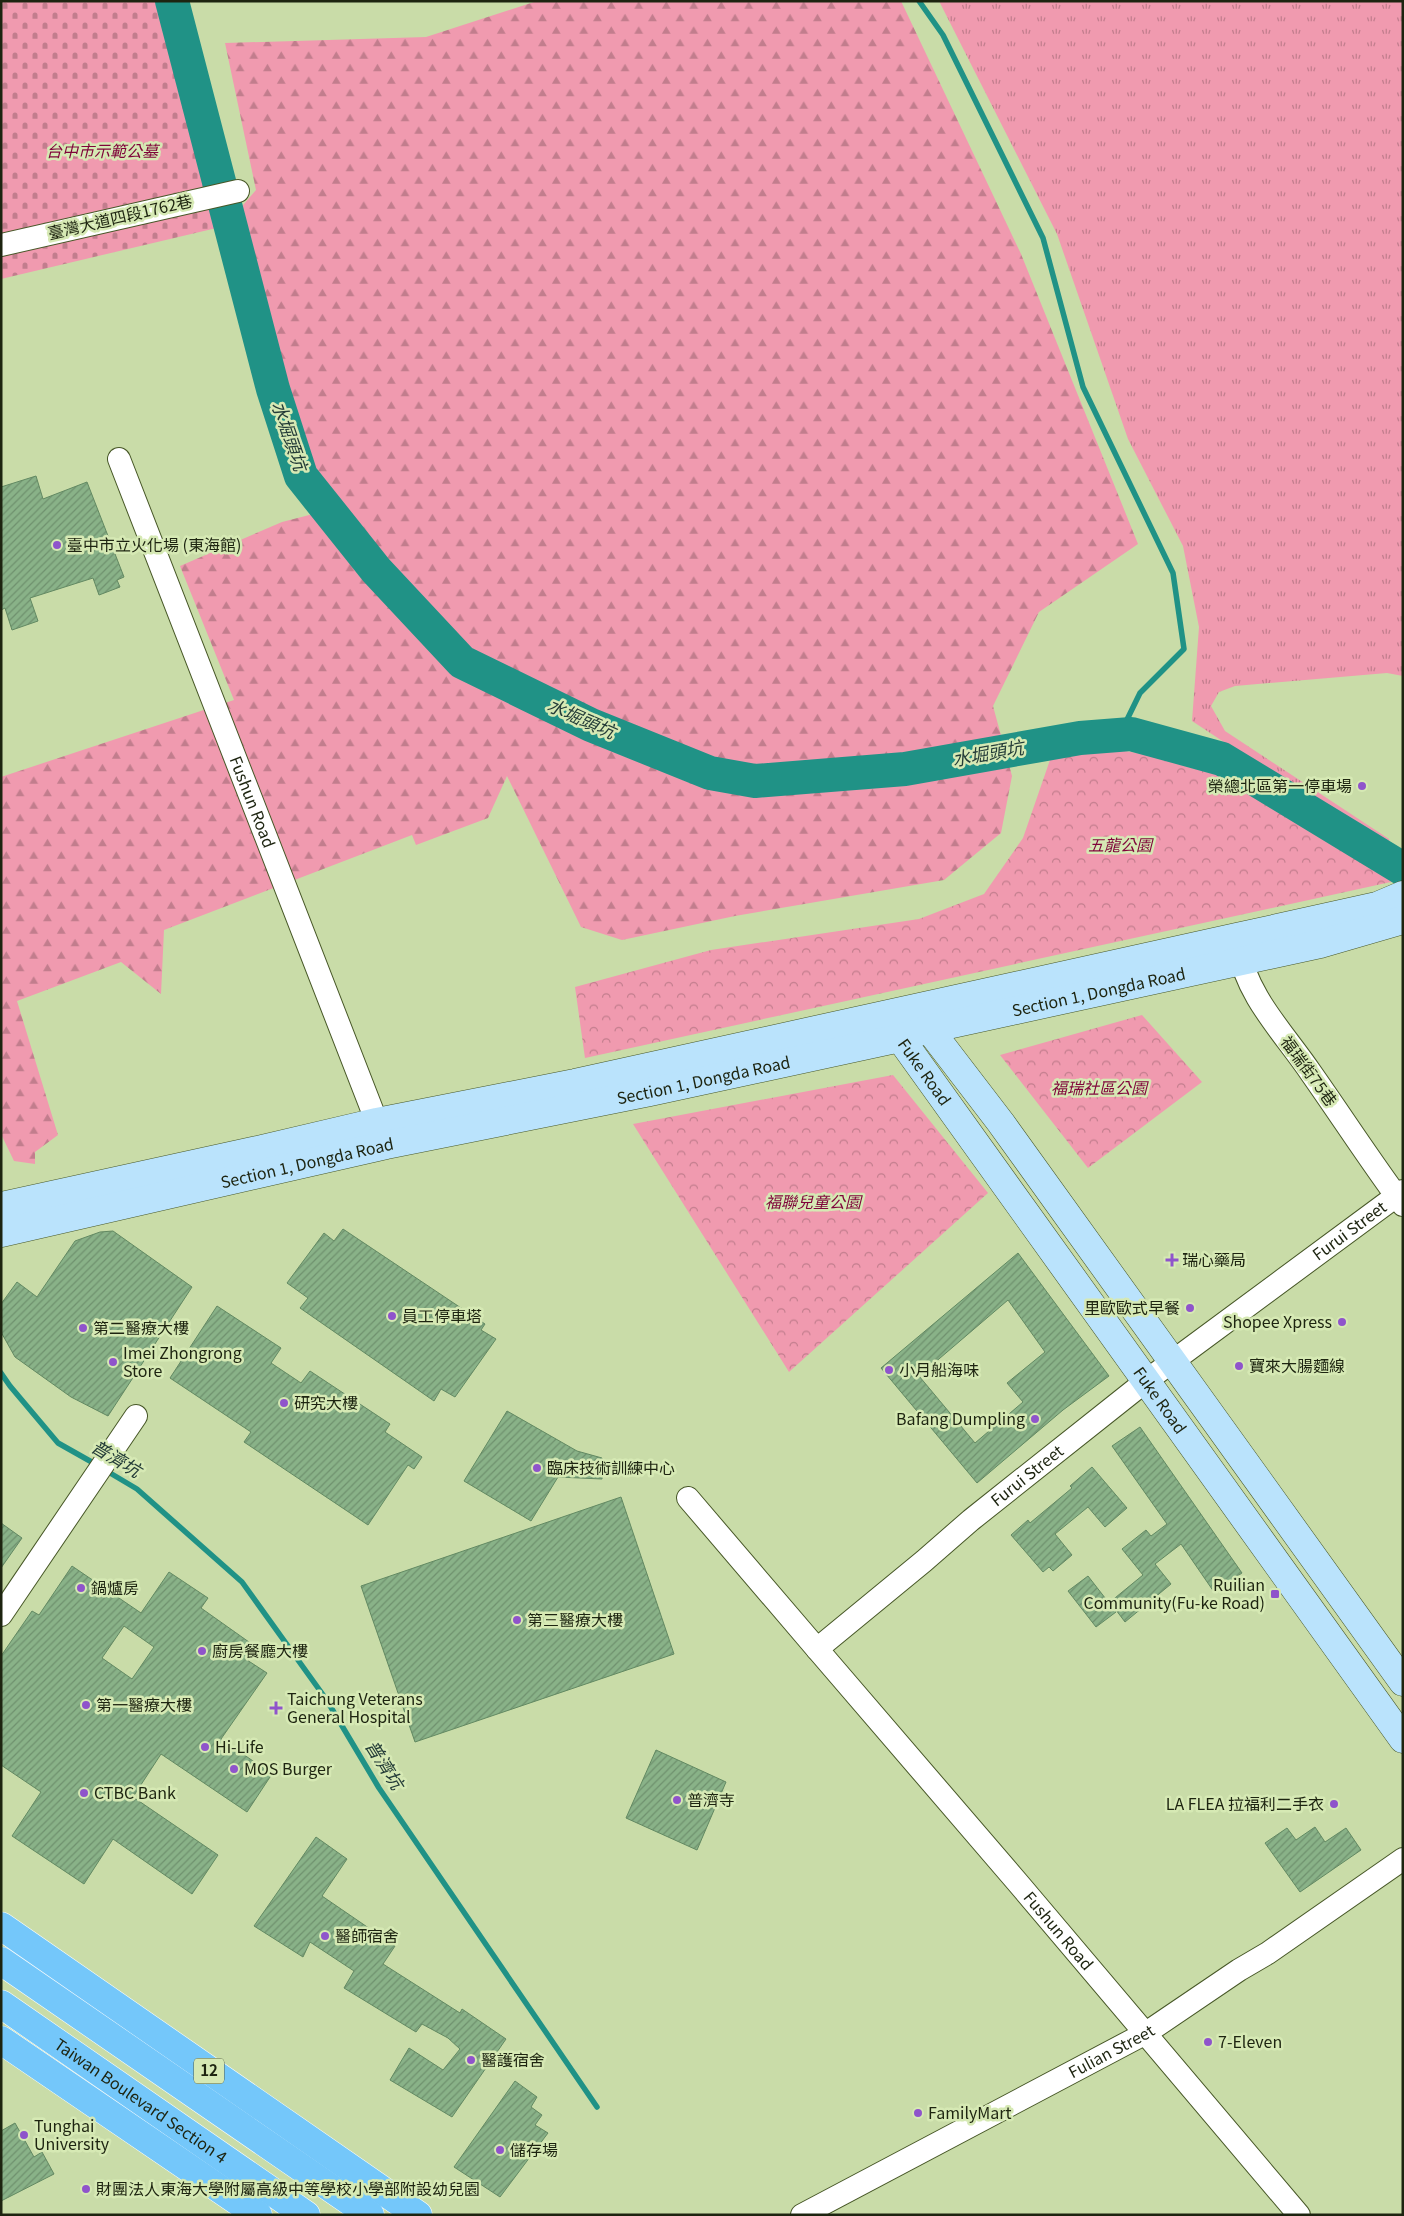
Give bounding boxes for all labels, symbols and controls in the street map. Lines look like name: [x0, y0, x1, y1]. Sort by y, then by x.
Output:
park label: 台中市示範公墓: [46, 138, 161, 162]
street label: 臺灣大道四段1762巷: [45, 188, 194, 244]
water label: 水堀頭坑: [267, 397, 316, 476]
place label: 臺中市立火化場 (東海館): [67, 532, 241, 556]
marker: 臺中市立火化場 (東海館): [51, 539, 63, 551]
water label: 水堀頭坑: [544, 691, 623, 745]
water label: 水堀頭坑: [950, 732, 1028, 771]
street label: Fushun Road: [225, 752, 282, 851]
place label: 榮總北區第一停車場: [1208, 773, 1352, 797]
marker: 榮總北區第一停車場: [1356, 780, 1368, 792]
park label: 五龍公園: [1088, 832, 1154, 856]
street label: Section 1, Dongda Road: [1010, 961, 1187, 1022]
street label: 福瑞街75巷: [1276, 1030, 1344, 1111]
street label: Fuke Road: [893, 1033, 958, 1110]
street label: Section 1, Dongda Road: [614, 1049, 792, 1109]
park label: 福瑞社區公園: [1051, 1075, 1149, 1099]
street label: Section 1, Dongda Road: [218, 1131, 396, 1193]
park label: 福聯兒童公園: [765, 1189, 863, 1213]
street label: Furui Street: [1307, 1194, 1391, 1265]
place label: 瑞心藥局: [1182, 1247, 1246, 1271]
marker: 瑞心藥局: [1166, 1254, 1178, 1266]
place label: 里歐歐式早餐: [1084, 1295, 1180, 1319]
marker: 里歐歐式早餐: [1184, 1302, 1196, 1314]
place label: 員工停車塔: [402, 1303, 482, 1327]
place label: Shopee Xpress: [1223, 1309, 1332, 1333]
marker: 員工停車塔: [386, 1310, 398, 1322]
place label: 第二醫療大樓: [93, 1315, 189, 1339]
marker: Shopee Xpress: [1336, 1316, 1348, 1328]
marker: 第二醫療大樓: [77, 1322, 89, 1334]
place label: Imei Zhongrong Store: [123, 1340, 242, 1382]
place label: 寶來大腸麵線: [1249, 1353, 1345, 1377]
marker: Imei Zhongrong Store: [107, 1356, 119, 1368]
place label: 小月船海味: [899, 1357, 979, 1381]
marker: 寶來大腸麵線: [1233, 1360, 1245, 1372]
street label: Fuke Road: [1128, 1361, 1193, 1438]
marker: 小月船海味: [883, 1364, 895, 1376]
place label: 研究大樓: [294, 1390, 358, 1414]
marker: 研究大樓: [278, 1397, 290, 1409]
place label: Bafang Dumpling: [896, 1406, 1025, 1430]
marker: Bafang Dumpling: [1029, 1413, 1041, 1425]
water label: 普濟坑: [87, 1432, 149, 1484]
street label: Furui Street: [985, 1438, 1068, 1511]
place label: 臨床技術訓練中心: [547, 1455, 675, 1479]
marker: 臨床技術訓練中心: [531, 1462, 543, 1474]
place label: Ruilian Community(Fu-ke Road): [1083, 1572, 1265, 1614]
place label: 鍋爐房: [91, 1575, 139, 1599]
marker: 鍋爐房: [75, 1582, 87, 1594]
marker: Ruilian Community(Fu-ke Road): [1269, 1588, 1281, 1600]
place label: 第三醫療大樓: [527, 1607, 623, 1631]
marker: 第三醫療大樓: [511, 1614, 523, 1626]
place label: 廚房餐廳大樓: [212, 1638, 308, 1662]
marker: 廚房餐廳大樓: [196, 1645, 208, 1657]
place label: Taichung Veterans General Hospital: [287, 1686, 423, 1728]
place label: 第一醫療大樓: [96, 1692, 192, 1716]
marker: 第一醫療大樓: [80, 1699, 92, 1711]
marker: Taichung Veterans General Hospital: [269, 1701, 283, 1715]
place label: Hi-Life: [215, 1734, 264, 1758]
water label: 普濟坑: [360, 1734, 413, 1796]
marker: Hi-Life: [199, 1741, 211, 1753]
place label: MOS Burger: [244, 1756, 333, 1780]
marker: MOS Burger: [228, 1763, 240, 1775]
place label: CTBC Bank: [94, 1780, 176, 1804]
marker: CTBC Bank: [78, 1787, 90, 1799]
place label: 普濟寺: [687, 1787, 735, 1811]
place label: LA FLEA 拉福利二手衣: [1166, 1791, 1324, 1815]
marker: 普濟寺: [671, 1794, 683, 1806]
marker: LA FLEA 拉福利二手衣: [1328, 1798, 1340, 1810]
street label: Fushun Road: [1019, 1885, 1100, 1975]
place label: 醫師宿舍: [335, 1923, 399, 1947]
marker: 醫師宿舍: [319, 1930, 331, 1942]
street label: Fulian Street: [1064, 2018, 1159, 2083]
place label: 7-Eleven: [1218, 2029, 1282, 2053]
street label: Taiwan Boulevard Section 4: [50, 2032, 233, 2168]
marker: 7-Eleven: [1202, 2036, 1214, 2048]
place label: 醫護宿舍: [481, 2047, 545, 2071]
marker: 醫護宿舍: [465, 2054, 477, 2066]
road number: 12: [194, 2058, 224, 2084]
place label: FamilyMart: [928, 2100, 1012, 2124]
marker: FamilyMart: [912, 2107, 924, 2119]
place label: Tunghai University: [34, 2113, 110, 2155]
marker: Tunghai University: [18, 2129, 30, 2141]
place label: 儲存場: [510, 2137, 558, 2161]
marker: 儲存場: [494, 2144, 506, 2156]
place label: 財團法人東海大學附屬高級中等學校小學部附設幼兒園: [96, 2176, 480, 2200]
marker: 財團法人東海大學附屬高級中等學校小學部附設幼兒園: [80, 2183, 92, 2195]

